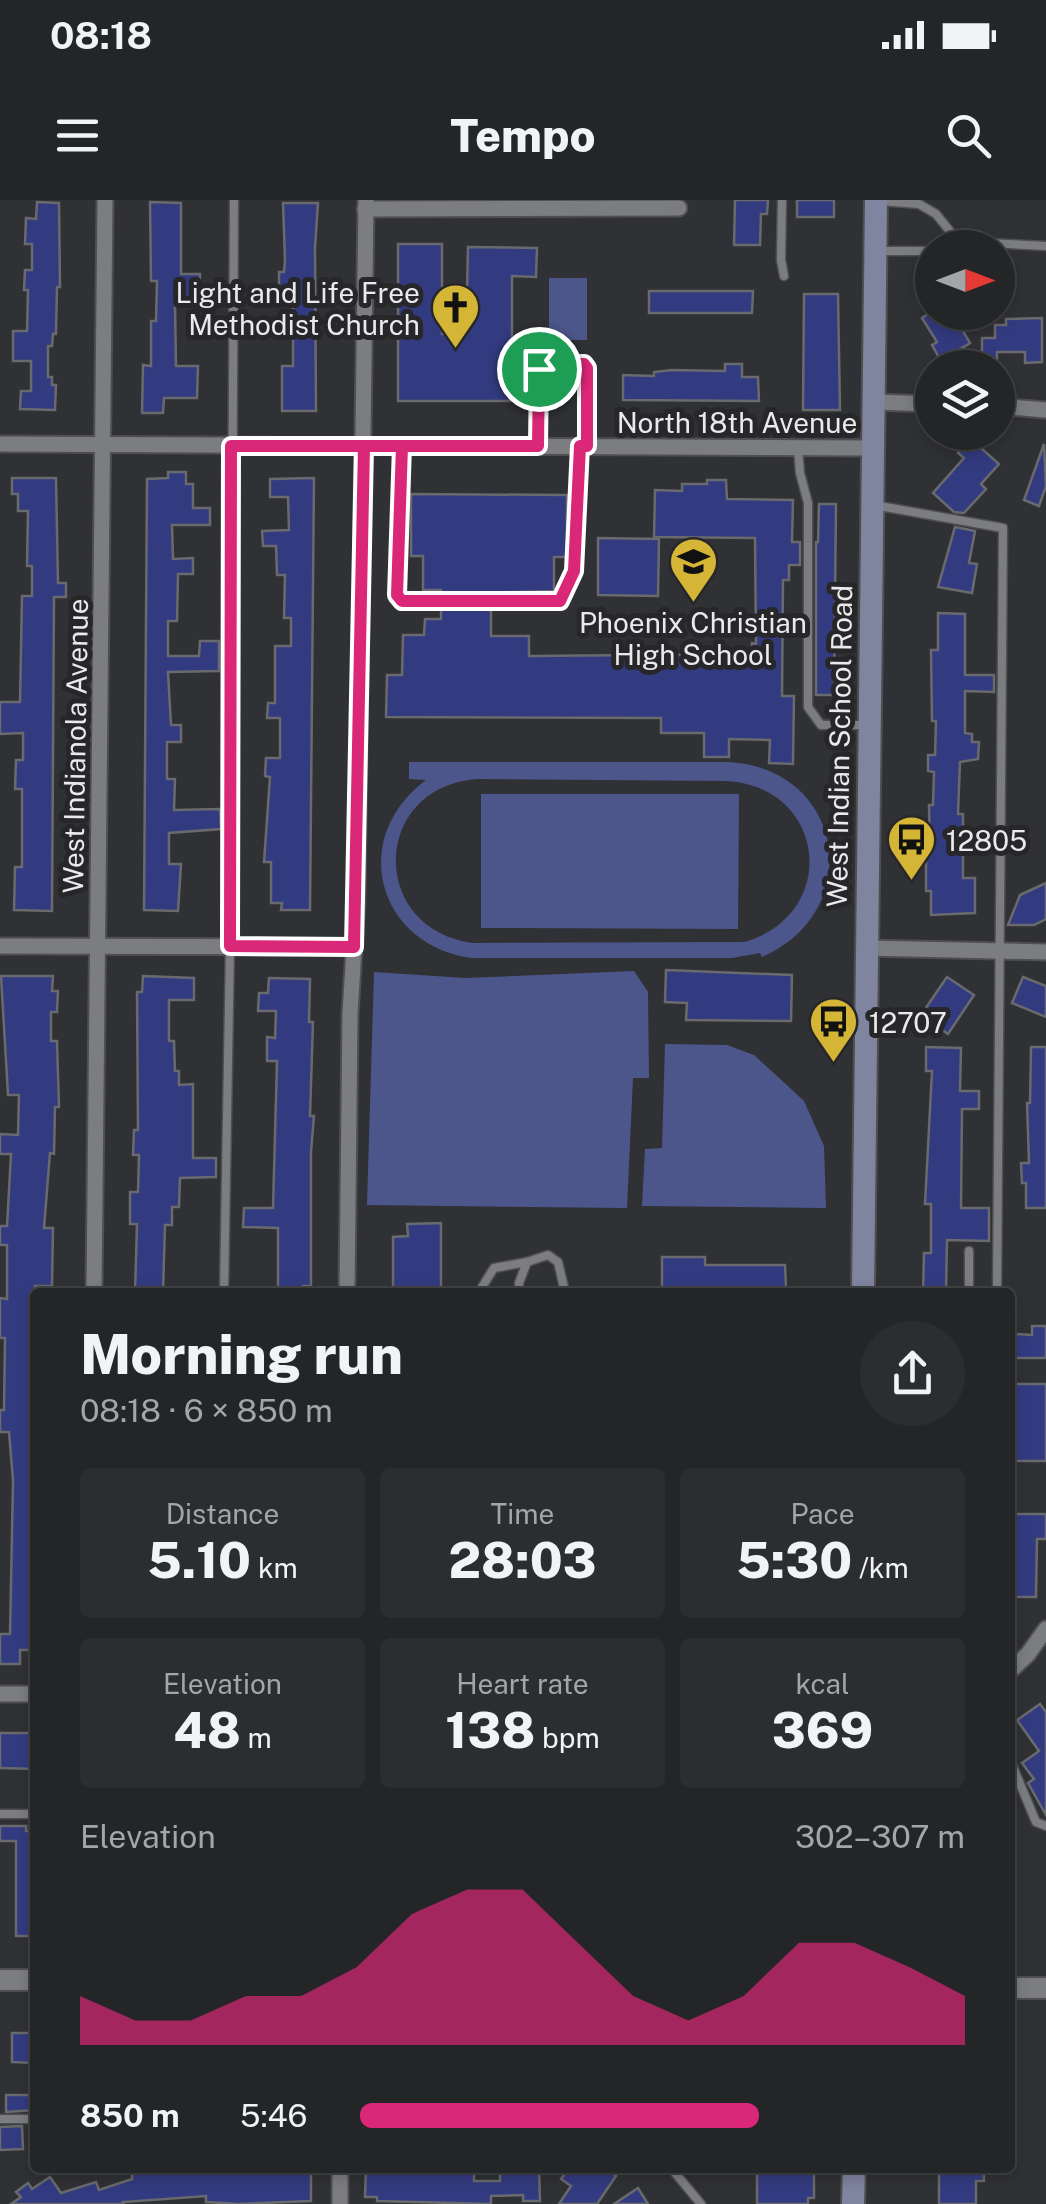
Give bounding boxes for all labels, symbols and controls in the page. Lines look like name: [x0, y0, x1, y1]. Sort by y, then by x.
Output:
text: 08:18: [50, 13, 152, 58]
icon: menu: [50, 108, 105, 163]
icon: search: [941, 108, 996, 163]
text: Tempo: [450, 109, 596, 162]
north arrow: [915, 230, 1015, 330]
map controls: [915, 230, 1015, 450]
place label: Light and Life Free Methodist Church: [176, 276, 420, 341]
church icon: Light and Life Free Methodist Church: [429, 282, 481, 350]
pin: [497, 327, 582, 412]
icon: arrive: [512, 342, 567, 397]
button: layers: [915, 350, 1015, 450]
street label: North 18th Avenue: [617, 406, 857, 439]
school or university icon: Phoenix Christian High School: [667, 536, 719, 604]
street label: West Indian School Road: [820, 585, 858, 907]
street label: West Indianola Avenue: [56, 598, 94, 894]
place label: Phoenix Christian High School: [579, 606, 807, 671]
bus stop icon: 12805: [885, 814, 937, 882]
place label: 12805: [946, 824, 1027, 857]
bus stop icon: 12707: [808, 996, 860, 1064]
place label: 12707: [869, 1006, 947, 1039]
button: share: [860, 1321, 965, 1426]
text: Morning run: [80, 1322, 403, 1386]
text: 08:18 · 6 × 850 m: [80, 1392, 333, 1429]
text: Distance: [166, 1497, 279, 1530]
text: Time: [491, 1497, 554, 1530]
text: Pace: [790, 1497, 855, 1530]
text: 5.10: [147, 1530, 251, 1589]
text: 28:03: [448, 1530, 597, 1589]
text: 5:30: [736, 1530, 852, 1589]
text: km: [251, 1551, 298, 1584]
text: /km: [852, 1551, 909, 1584]
text: Elevation: [163, 1667, 282, 1700]
text: Heart rate: [456, 1667, 589, 1700]
text: kcal: [795, 1667, 850, 1700]
text: 48: [173, 1700, 241, 1759]
text: 138: [445, 1700, 535, 1759]
text: 369: [772, 1700, 873, 1759]
text: m: [241, 1721, 272, 1754]
text: bpm: [535, 1721, 600, 1754]
text: Elevation: [80, 1818, 216, 1855]
text: 302–307 m: [795, 1818, 965, 1855]
text: 850 m: [80, 2097, 180, 2134]
text: 5:46: [240, 2097, 308, 2134]

